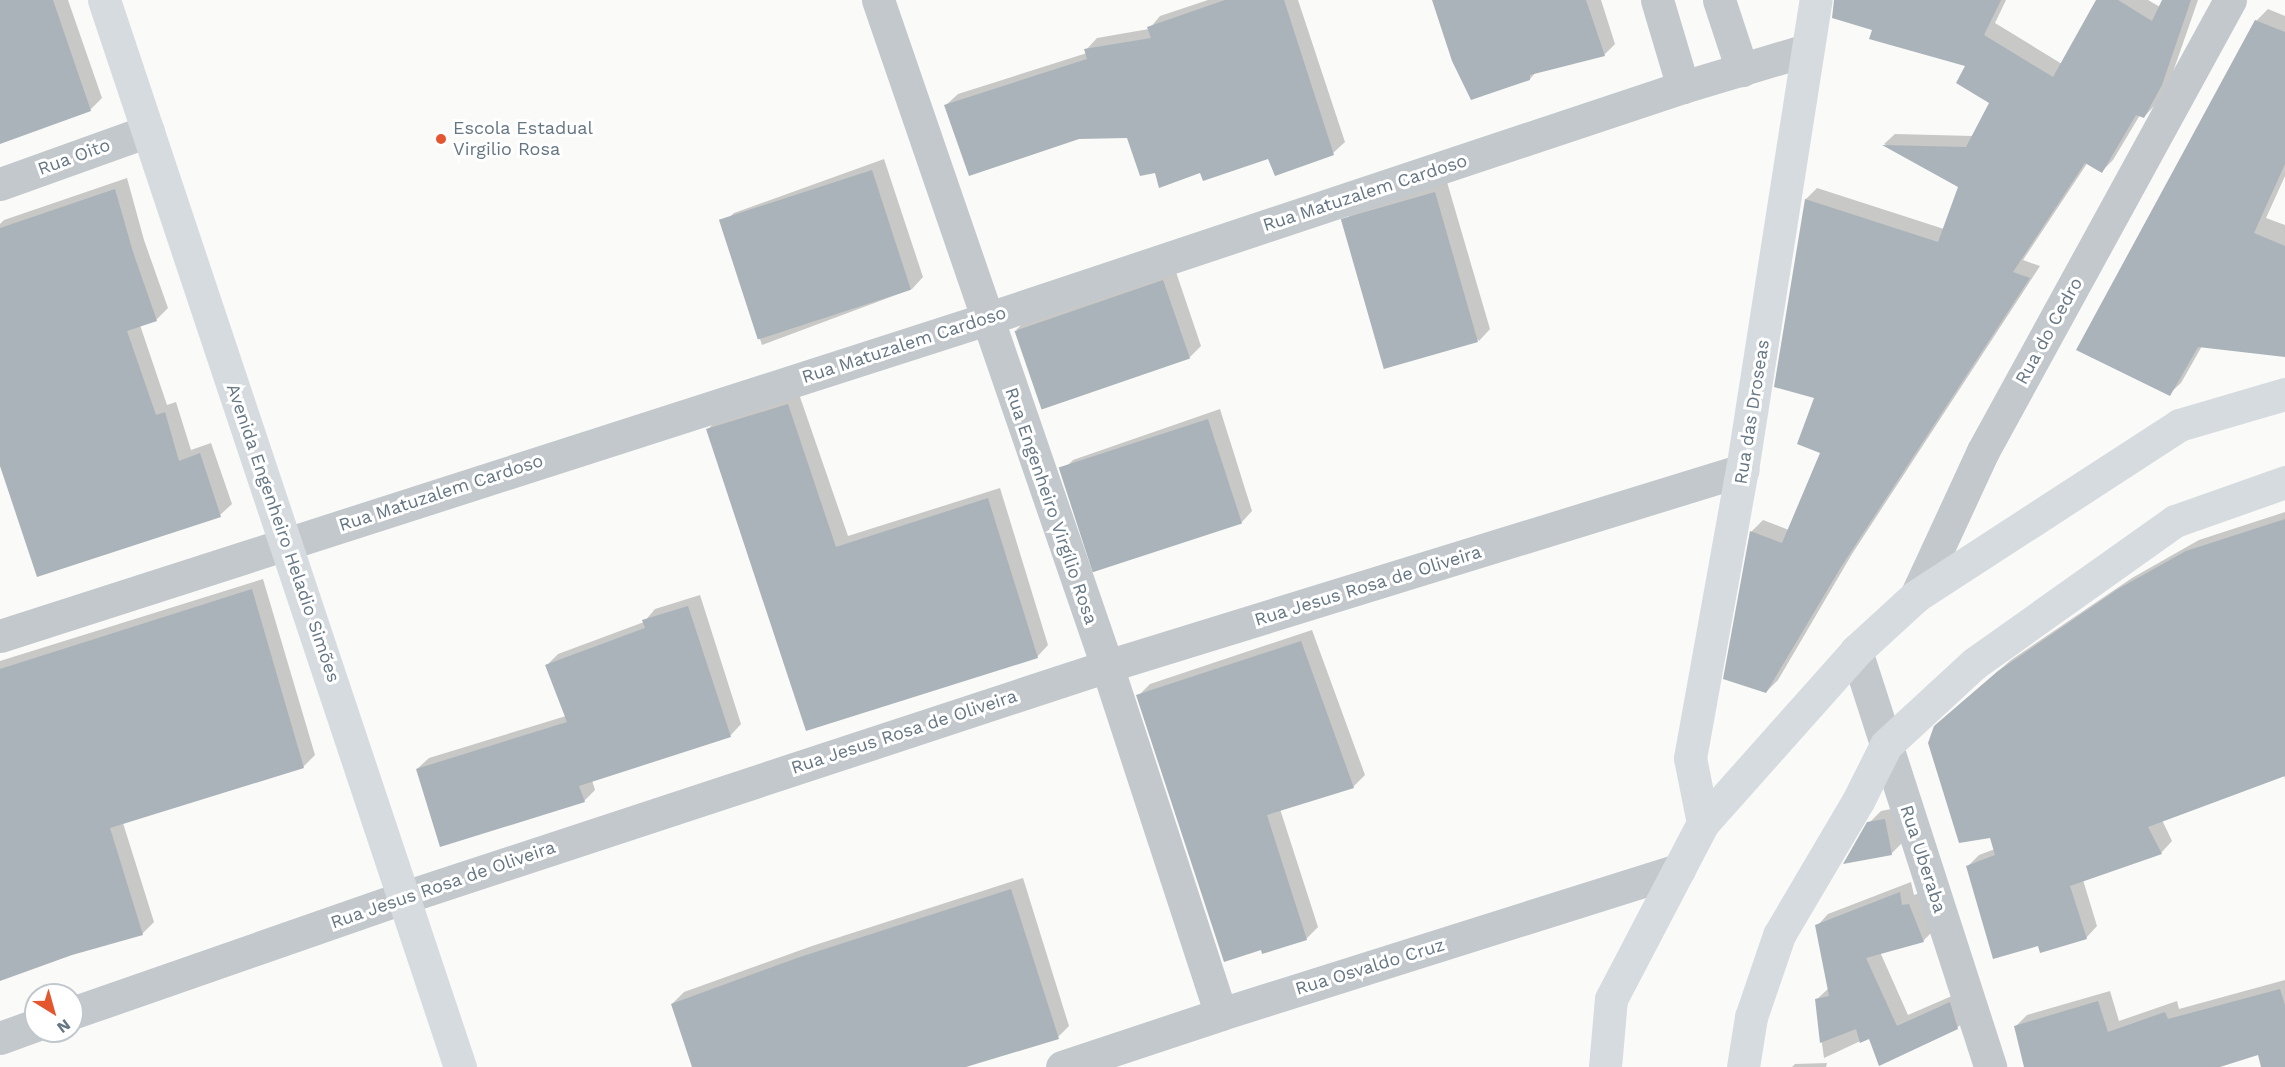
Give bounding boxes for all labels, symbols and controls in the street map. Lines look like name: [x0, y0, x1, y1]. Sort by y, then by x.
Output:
place label: Escola Estadual Virgilio Rosa: [453, 118, 593, 160]
marker: Escola Estadual Virgilio Rosa: [434, 132, 448, 146]
street label: Rua Oito: [35, 134, 113, 180]
street label: Rua Matuzalem Cardoso: [1260, 150, 1470, 236]
street label: Rua do Cedro: [2011, 274, 2087, 388]
street label: Rua Matuzalem Cardoso: [799, 302, 1009, 388]
street label: Rua das Droseas: [1730, 338, 1774, 486]
street label: Avenida Engenheiro Heladio Simões: [222, 381, 344, 685]
street label: Rua Engenheiro Virgílio Rosa: [1000, 384, 1102, 628]
street label: Rua Matuzalem Cardoso: [336, 450, 546, 536]
street label: Rua Jesus Rosa de Oliveira: [1251, 541, 1485, 631]
street label: Rua Jesus Rosa de Oliveira: [788, 685, 1020, 779]
street label: Rua Uberaba: [1895, 802, 1951, 916]
street label: Rua Jesus Rosa de Oliveira: [327, 836, 559, 934]
street label: Rua Osvaldo Cruz: [1293, 934, 1447, 1000]
north arrow: [24, 983, 84, 1043]
text: N: [53, 1015, 74, 1037]

